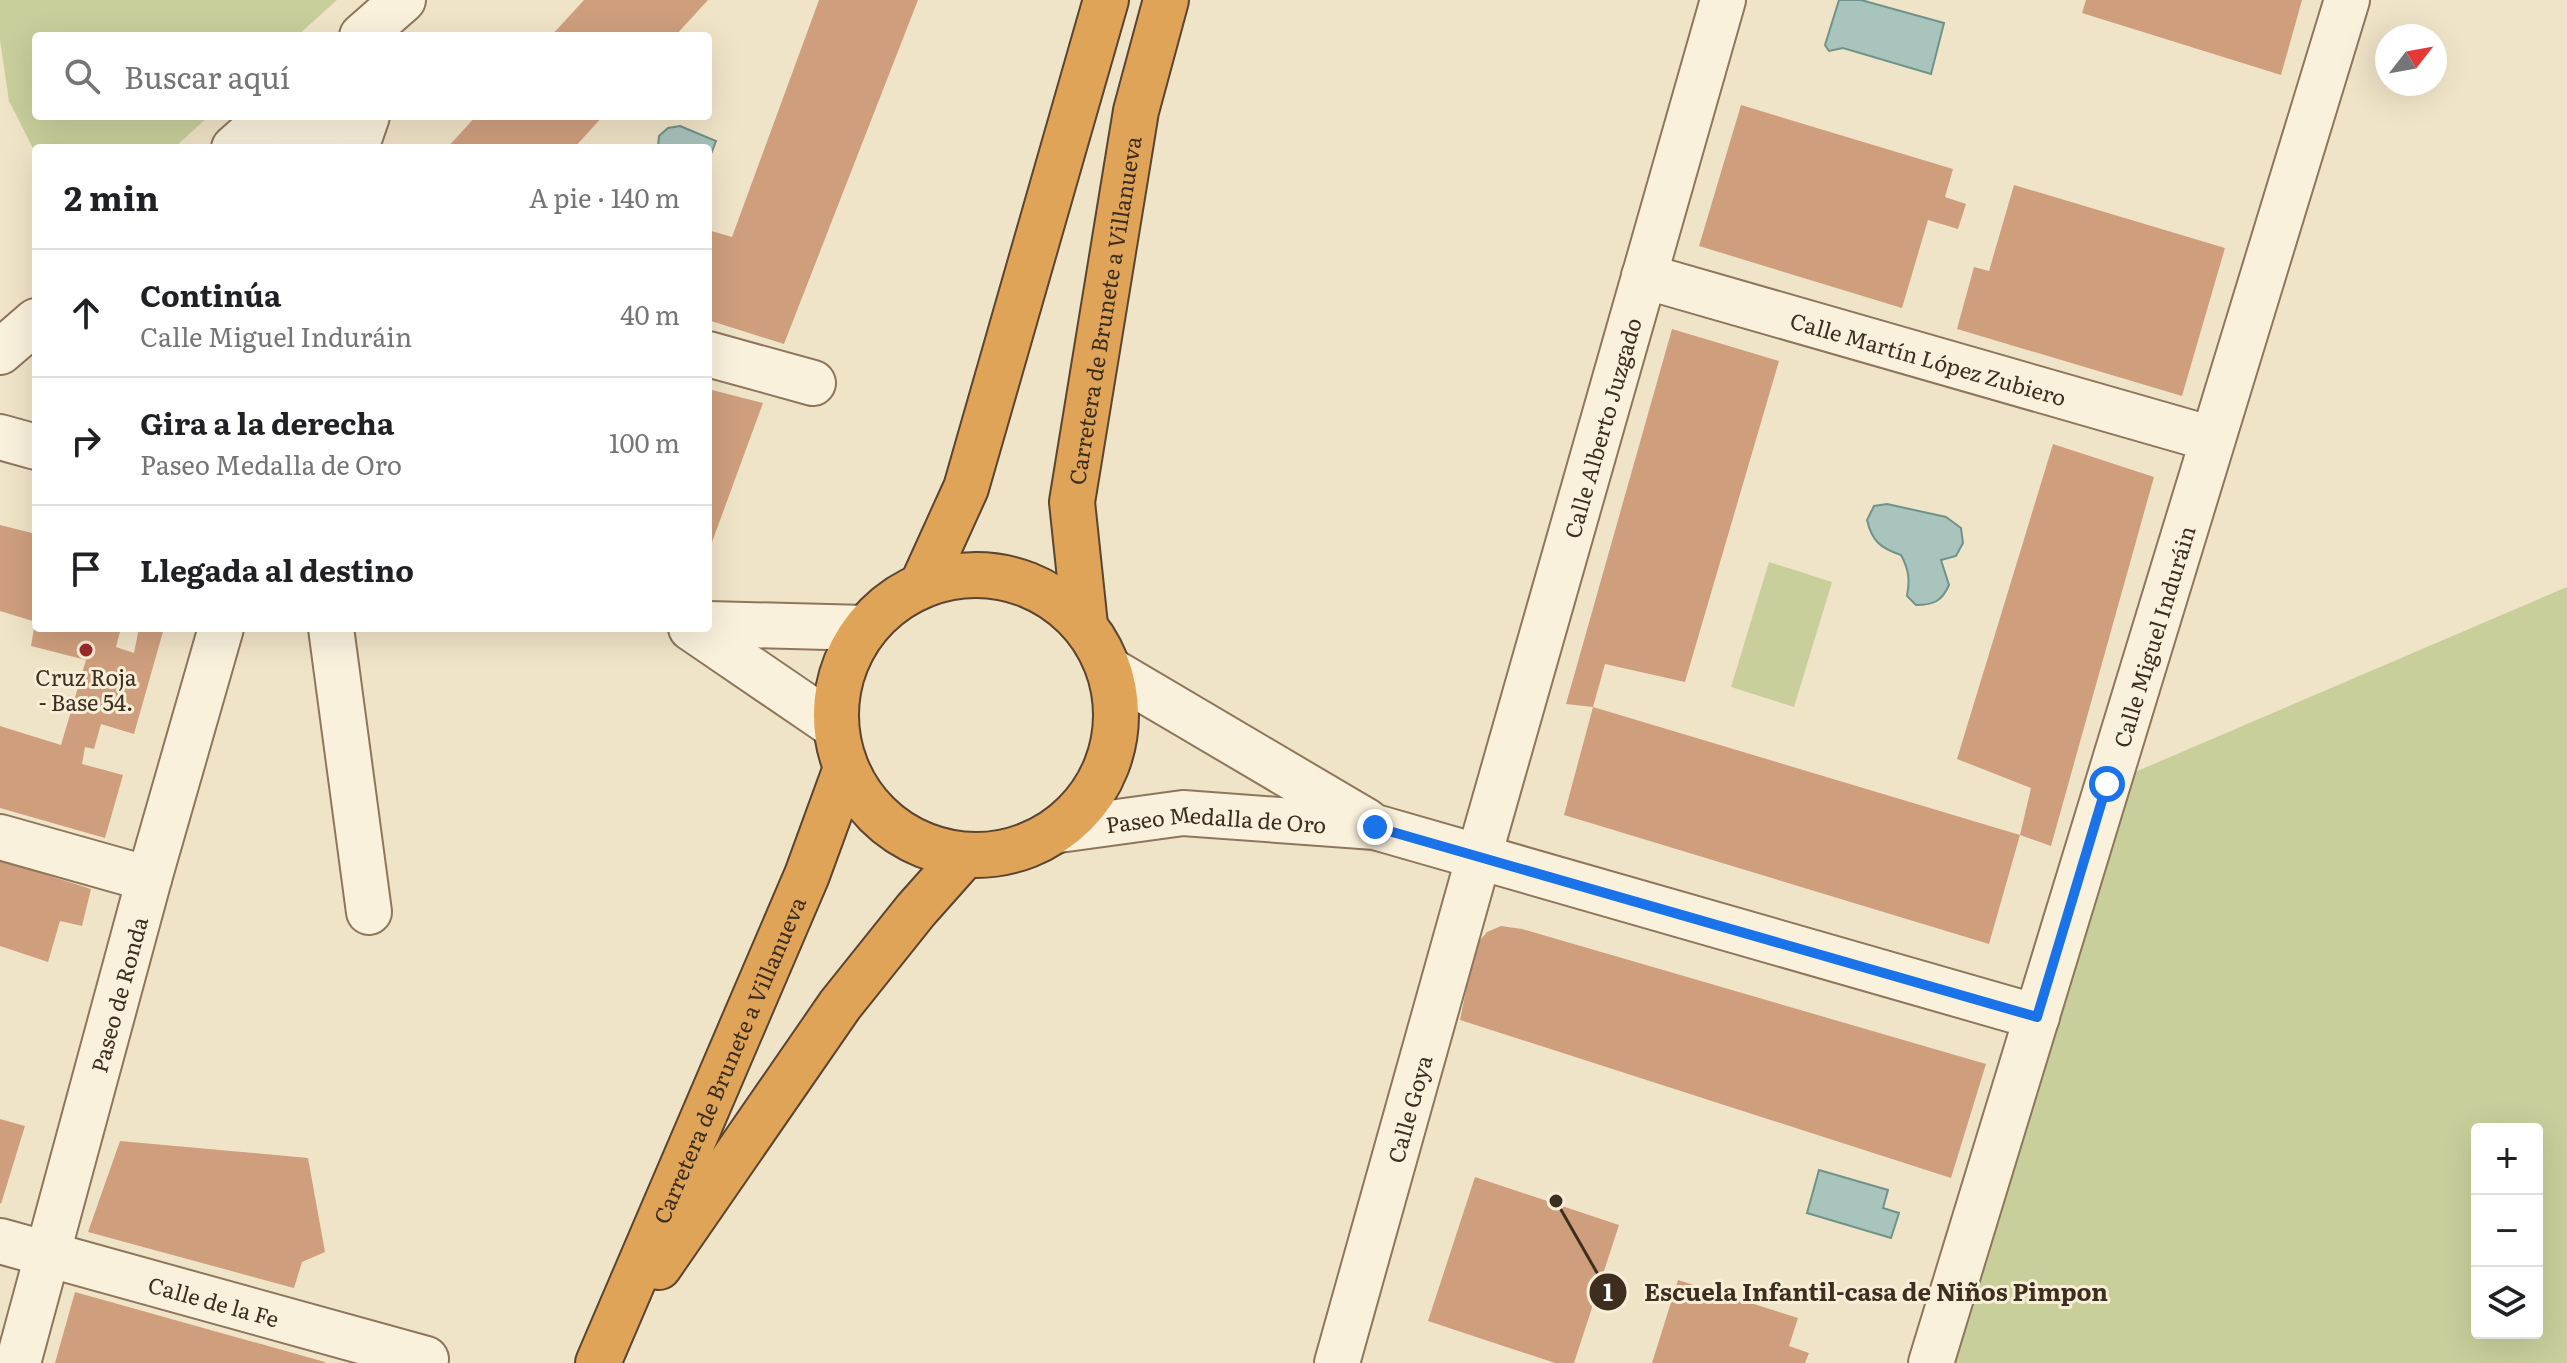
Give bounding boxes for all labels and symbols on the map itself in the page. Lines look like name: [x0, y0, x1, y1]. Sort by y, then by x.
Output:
north arrow: [2375, 24, 2447, 96]
street label: Carretera de Brunete a Villanueva: [1059, 133, 1148, 487]
street label: Calle Martín López Zubiero: [1787, 302, 2070, 413]
street label: Calle Alberto Juzgado: [1554, 313, 1648, 542]
street label: Calle Miguel Induráin: [2103, 521, 2202, 751]
marker: Cruz Roja - Base 54.: [77, 641, 95, 659]
place label: Cruz Roja - Base 54.: [35, 660, 137, 718]
route start: [2089, 766, 2125, 802]
street label: Paseo Medalla de Oro: [1103, 796, 1328, 840]
route end: [1357, 809, 1393, 845]
street label: Carretera de Brunete a Villanueva: [643, 891, 813, 1228]
street label: Paseo de Ronda: [81, 912, 155, 1076]
street label: Calle Goya: [1377, 1051, 1439, 1167]
street label: Calle de la Fe: [145, 1266, 283, 1334]
callout: Escuela Infantil-casa de Niños Pimpon: [1588, 1268, 2124, 1316]
text: 1: [1603, 1273, 1613, 1308]
text: Escuela Infantil-casa de Niños Pimpon: [1644, 1273, 2108, 1308]

